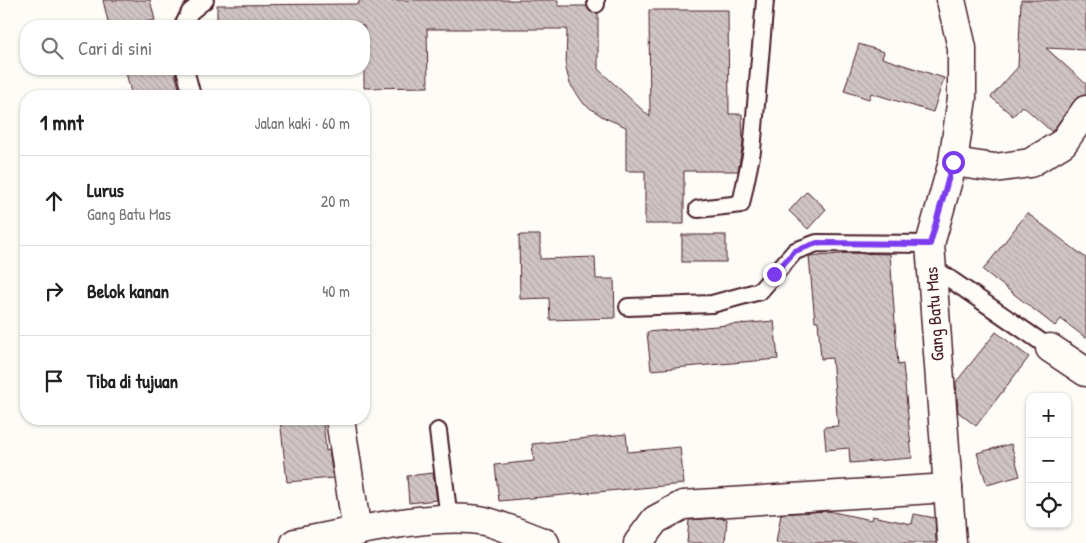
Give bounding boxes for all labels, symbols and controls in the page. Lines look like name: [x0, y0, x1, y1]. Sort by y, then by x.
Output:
search box: [20, 20, 370, 75]
icon: search: [38, 34, 66, 62]
text: Cari di sini: [78, 35, 152, 61]
text: 1 mnt: [40, 108, 83, 137]
text: Jalan kaki · 60 m: [255, 112, 350, 134]
route start: [942, 151, 965, 174]
text: Lurus: [87, 177, 124, 203]
icon: ahead: [40, 187, 68, 215]
text: 20 m: [321, 190, 350, 212]
text: Gang Batu Mas: [87, 203, 171, 225]
route end: [763, 263, 786, 286]
street label: Gang Batu Mas: [918, 266, 950, 362]
icon: right: [40, 277, 68, 305]
text: Belok kanan: [87, 278, 169, 304]
text: 40 m: [322, 280, 350, 302]
icon: arrive: [40, 367, 68, 395]
text: Tiba di tujuan: [87, 368, 178, 394]
map controls: [1026, 393, 1071, 528]
button: +: [1026, 393, 1071, 438]
button: −: [1026, 438, 1071, 483]
button: locate: [1026, 483, 1071, 528]

